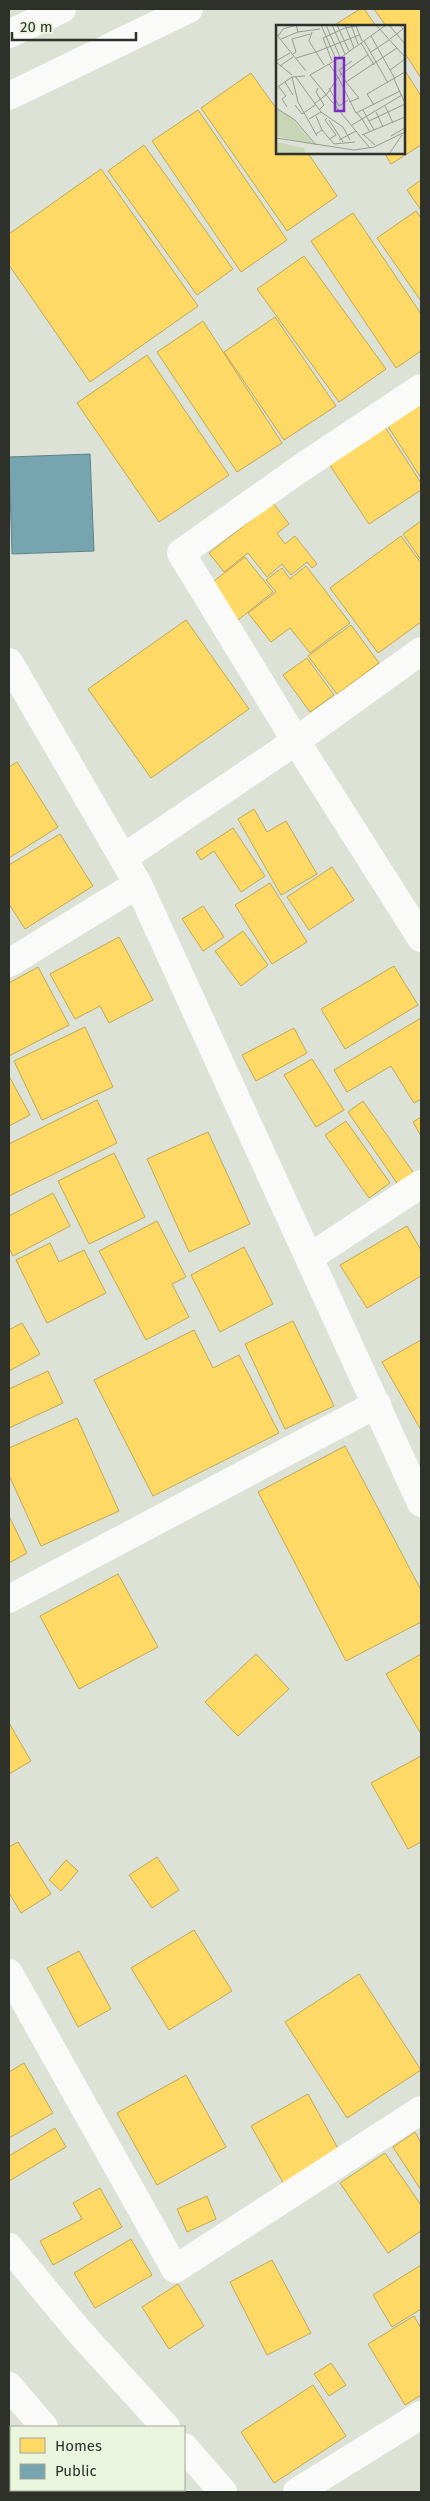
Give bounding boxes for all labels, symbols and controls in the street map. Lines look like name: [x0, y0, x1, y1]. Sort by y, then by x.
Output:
scale bar: [12, 10, 136, 42]
text: 20 m: [20, 18, 53, 36]
inset map: [276, 25, 405, 154]
legend: [10, 2426, 185, 2491]
text: Homes: [55, 2437, 102, 2455]
text: Public: [55, 2462, 97, 2480]

